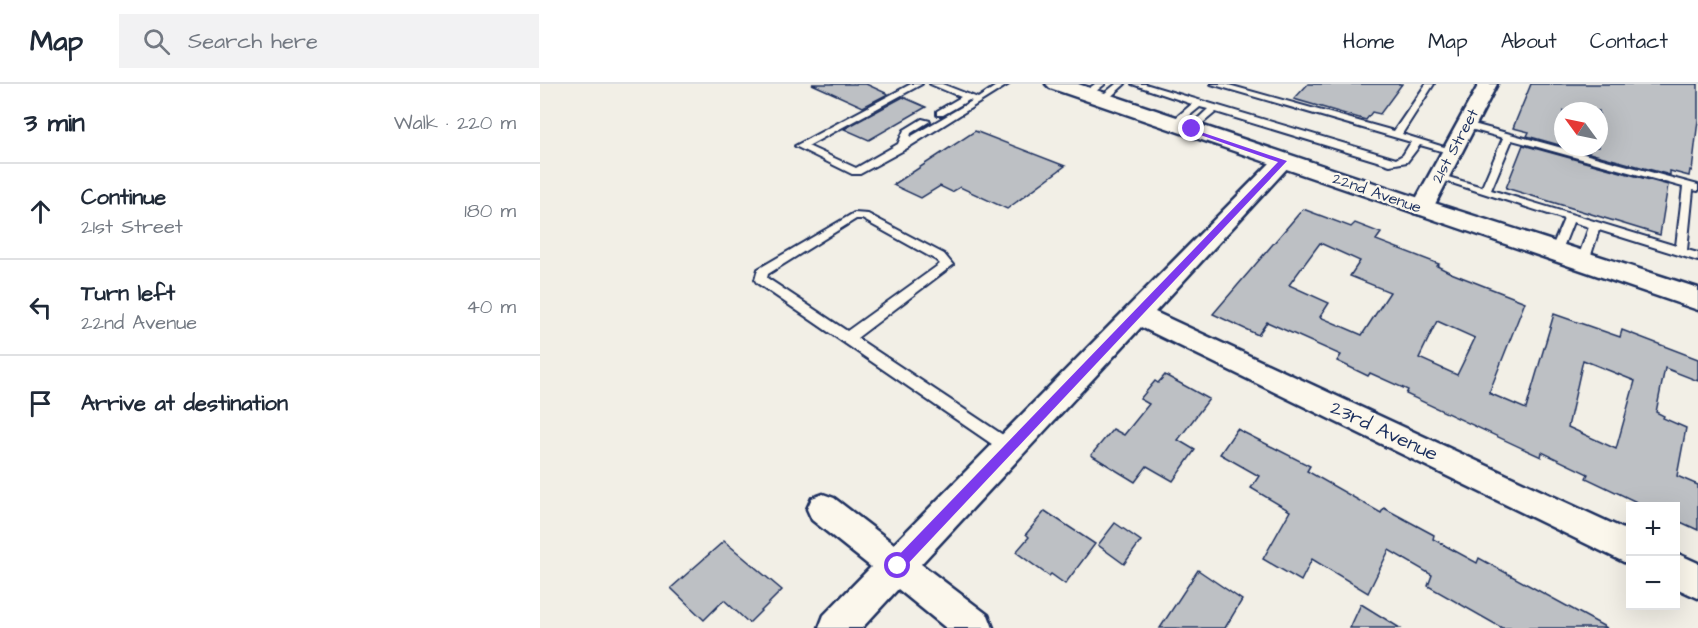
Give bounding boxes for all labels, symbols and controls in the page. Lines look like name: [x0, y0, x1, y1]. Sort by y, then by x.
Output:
search box: [119, 14, 539, 68]
text: Map: [30, 22, 83, 61]
icon: search: [140, 25, 173, 58]
text: Search here: [188, 26, 318, 57]
text: Home: [1343, 27, 1395, 56]
text: Map: [1428, 27, 1468, 56]
text: About: [1501, 27, 1557, 56]
text: Contact: [1590, 27, 1668, 56]
north arrow: [1554, 102, 1608, 156]
street label: 21st Street: [1426, 104, 1484, 187]
text: 3 min: [24, 105, 85, 141]
text: Walk · 220 m: [394, 109, 516, 137]
route end: [1178, 115, 1204, 141]
street label: 22nd Avenue: [1329, 167, 1425, 219]
text: Continue: [81, 182, 166, 213]
icon: ahead: [24, 195, 57, 228]
text: 180 m: [464, 197, 516, 225]
text: 21st Street: [81, 213, 183, 241]
text: Turn left: [81, 278, 175, 309]
icon: left: [24, 291, 57, 324]
text: 40 m: [466, 293, 516, 321]
text: 22nd Avenue: [81, 309, 197, 337]
icon: arrive: [24, 387, 57, 420]
text: Arrive at destination: [81, 388, 288, 419]
street label: 23rd Avenue: [1326, 394, 1443, 468]
map controls: [1626, 502, 1680, 610]
button: +: [1626, 502, 1680, 556]
route start: [884, 552, 910, 578]
button: −: [1626, 556, 1680, 610]

